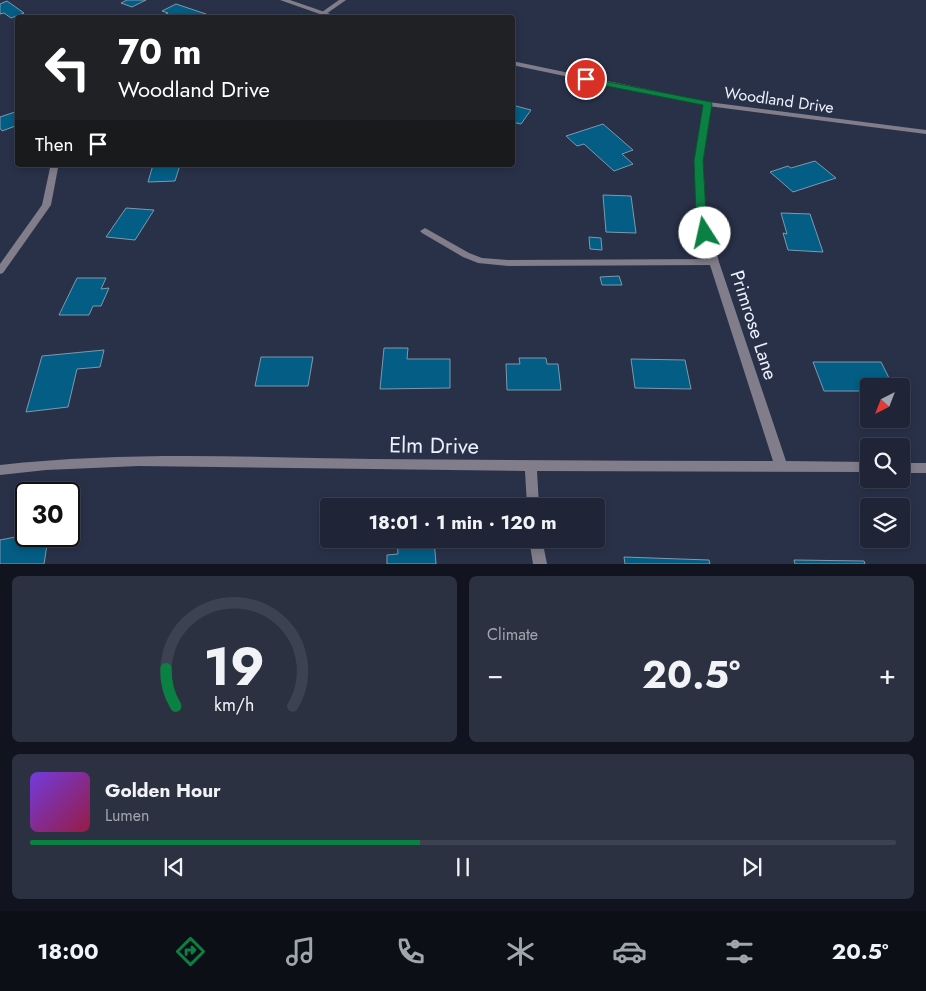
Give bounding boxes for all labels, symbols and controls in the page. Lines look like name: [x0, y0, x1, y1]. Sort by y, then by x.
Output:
text: 70 m: [118, 27, 201, 77]
icon: left: [35, 35, 100, 100]
pin: [565, 58, 607, 100]
icon: arrive: [572, 65, 600, 93]
text: Woodland Drive: [118, 73, 270, 105]
street label: Woodland Drive: [723, 81, 835, 119]
icon: arrive: [84, 130, 112, 158]
text: Then: [35, 131, 74, 158]
position arrow: [678, 206, 730, 258]
street label: Primrose Lane: [724, 267, 784, 383]
north arrow: [860, 378, 910, 428]
map controls: [860, 378, 910, 548]
street label: Elm Drive: [389, 428, 479, 462]
button: search: [860, 438, 910, 488]
speed limit sign: 30: [15, 482, 80, 547]
button: layers: [860, 498, 910, 548]
text: 18:01 · 1 min · 120 m: [368, 509, 557, 536]
text: Climate: [487, 623, 538, 646]
text: 19: [204, 629, 265, 705]
text: 20.5°: [642, 647, 740, 702]
text: −: [487, 654, 504, 695]
text: +: [879, 654, 896, 695]
text: km/h: [214, 692, 255, 718]
text: Golden Hour: [105, 777, 221, 804]
text: Lumen: [105, 804, 149, 827]
icon: previous: [160, 853, 188, 881]
icon: pause: [449, 853, 477, 881]
icon: next: [738, 853, 766, 881]
icon: directions: [173, 934, 208, 969]
icon: music: [283, 934, 318, 969]
icon: phone: [393, 934, 428, 969]
icon: climate: [503, 934, 538, 969]
icon: car: [612, 934, 647, 969]
icon: filters: [722, 934, 757, 969]
text: 18:00: [37, 935, 99, 967]
text: 20.5°: [832, 935, 889, 967]

